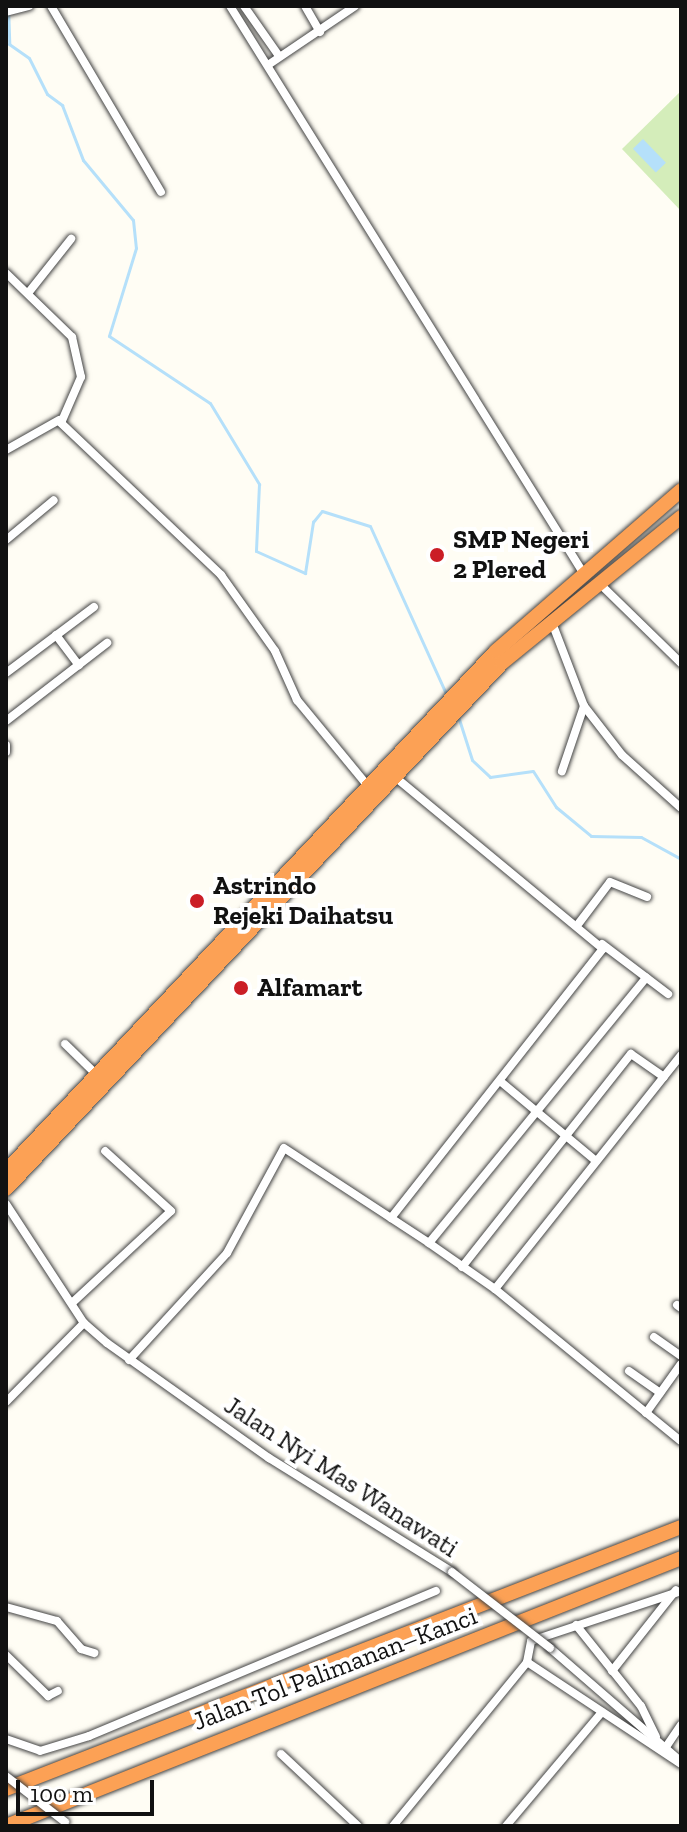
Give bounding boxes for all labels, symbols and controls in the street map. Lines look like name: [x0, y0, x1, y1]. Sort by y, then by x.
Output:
place label: SMP Negeri 2 Plered: [453, 524, 590, 586]
marker: SMP Negeri 2 Plered: [428, 546, 446, 564]
place label: Astrindo Rejeki Daihatsu: [213, 870, 393, 932]
marker: Astrindo Rejeki Daihatsu: [188, 892, 206, 910]
place label: Alfamart: [257, 972, 362, 1004]
marker: Alfamart: [232, 979, 250, 997]
street label: Jalan Nyi Mas Wanawati: [218, 1389, 464, 1565]
street label: Jalan Tol Palimanan–Kanci: [188, 1600, 482, 1738]
scale bar: [20, 1764, 158, 1814]
text: 100 m: [30, 1779, 93, 1808]

